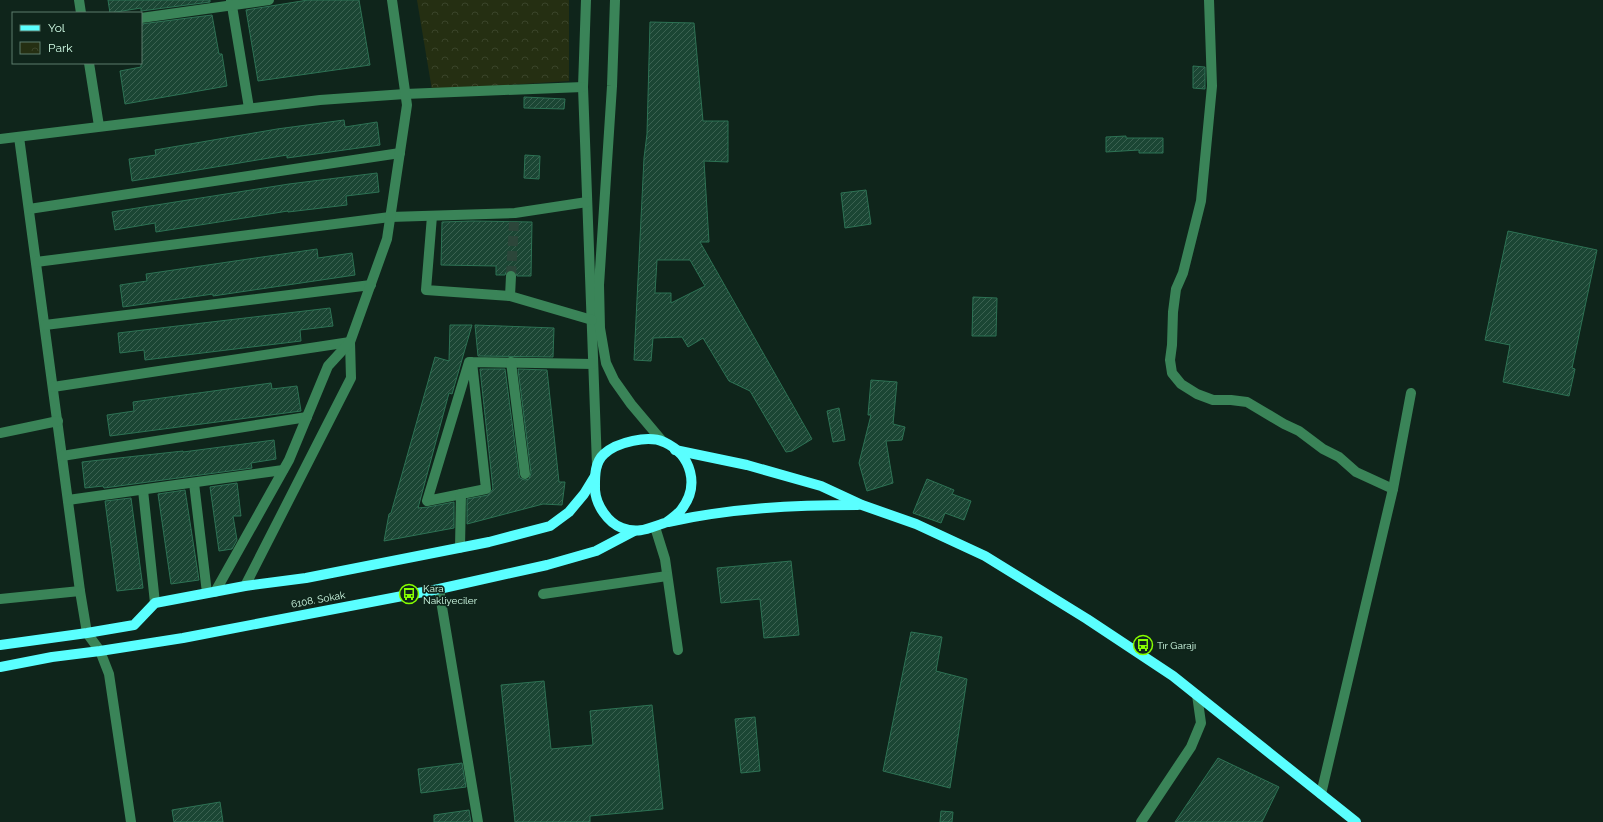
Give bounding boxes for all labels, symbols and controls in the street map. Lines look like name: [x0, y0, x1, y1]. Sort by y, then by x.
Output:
legend: [12, 12, 142, 64]
text: Yol: [48, 21, 66, 35]
text: Park: [48, 41, 73, 55]
bus stop icon: Kara Nakliyeciler: [398, 583, 420, 605]
place label: Kara Nakliyeciler: [423, 583, 478, 606]
street label: 6108. Sokak: [290, 589, 347, 610]
bus stop icon: Tır Garajı: [1132, 634, 1154, 656]
place label: Tır Garajı: [1157, 640, 1196, 651]

